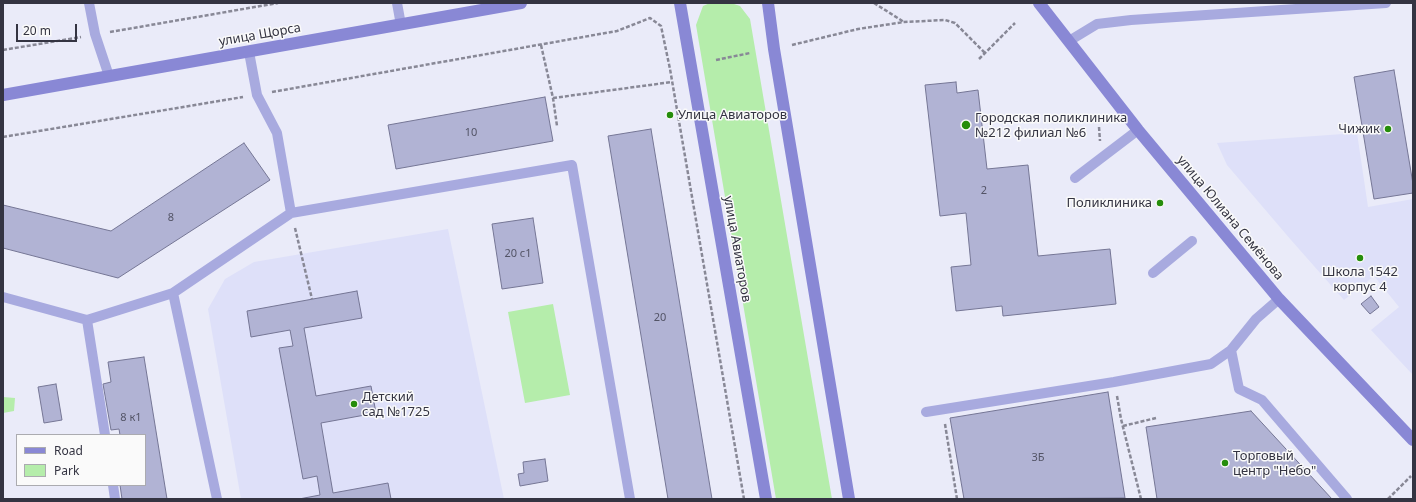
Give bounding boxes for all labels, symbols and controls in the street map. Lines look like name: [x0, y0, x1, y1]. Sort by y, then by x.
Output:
scale bar: [18, 16, 79, 42]
street label: улица Щорса: [218, 20, 302, 50]
text: 20 m: [23, 22, 51, 39]
place label: Улица Авиаторов: [678, 107, 787, 123]
marker: Улица Авиаторов: [665, 110, 675, 120]
place label: Городская поликлиника №212 филиал №6: [975, 110, 1127, 141]
marker: Городская поликлиника №212 филиал №6: [960, 119, 972, 131]
place label: Чижик: [1338, 121, 1380, 137]
marker: Чижик: [1383, 124, 1393, 134]
house number: 10: [465, 126, 477, 140]
street label: улица Юлиана Семёнова: [1173, 153, 1287, 283]
house number: 2: [981, 184, 987, 198]
street label: улица Авиаторов: [720, 195, 754, 303]
place label: Поликлиника: [1067, 195, 1152, 211]
marker: Поликлиника: [1155, 198, 1165, 208]
house number: 8: [168, 211, 174, 225]
house number: 20 с1: [504, 247, 532, 261]
marker: Школа 1542 корпус 4: [1355, 253, 1365, 263]
place label: Школа 1542 корпус 4: [1322, 264, 1398, 295]
house number: 20: [654, 311, 666, 325]
place label: Детский сад №1725: [362, 389, 430, 420]
marker: Детский сад №1725: [349, 399, 359, 409]
house number: 8 к1: [120, 411, 142, 425]
legend: [16, 434, 146, 486]
text: Road: [54, 442, 83, 459]
place label: Торговый центр "Небо": [1233, 448, 1316, 479]
house number: 3Б: [1031, 451, 1045, 465]
marker: Торговый центр "Небо": [1220, 458, 1230, 468]
text: Park: [54, 462, 79, 479]

